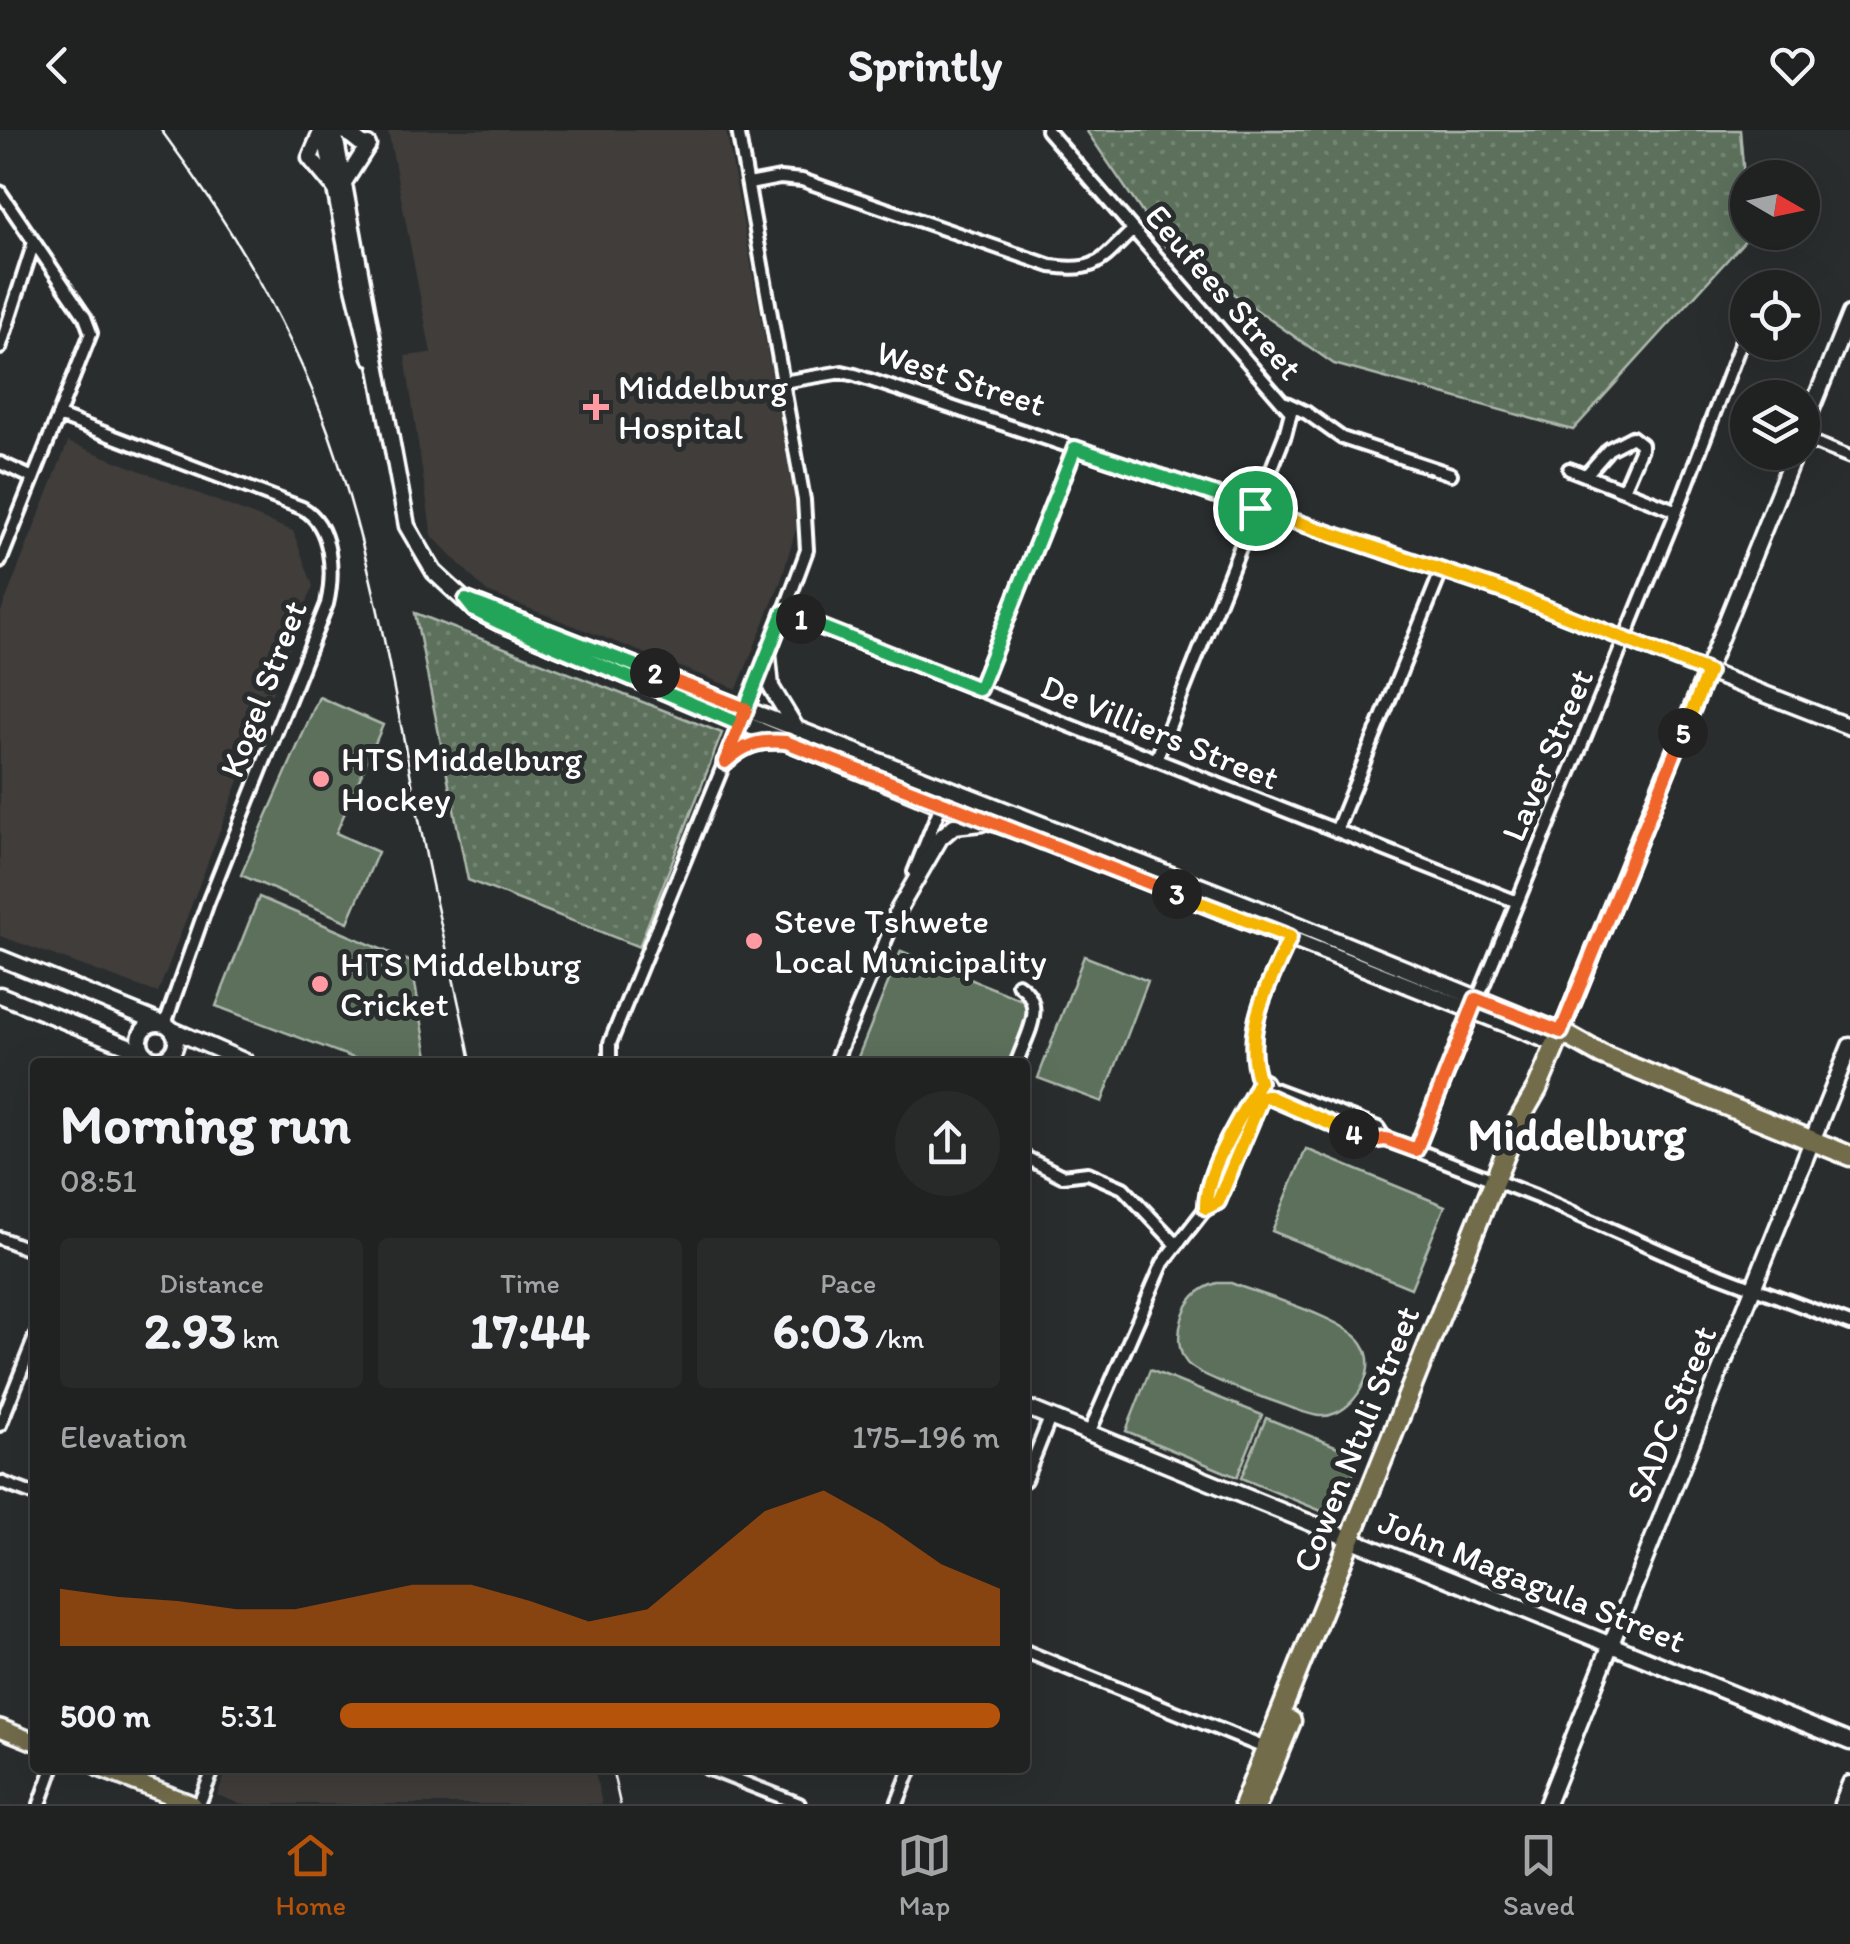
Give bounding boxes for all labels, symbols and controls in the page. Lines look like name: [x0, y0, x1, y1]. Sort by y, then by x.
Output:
icon: back: [30, 38, 85, 93]
text: Sprintly: [848, 38, 1002, 92]
icon: heart: [1765, 38, 1820, 93]
north arrow: [1730, 160, 1820, 250]
map controls: [1730, 160, 1820, 470]
street label: Eeufees Street: [1136, 196, 1312, 388]
button: locate: [1730, 270, 1820, 360]
street label: West Street: [871, 331, 1051, 425]
place label: Middelburg Hospital: [618, 366, 788, 448]
button: layers: [1730, 380, 1820, 470]
marker: Middelburg Hospital: [583, 394, 609, 420]
pin: [1213, 466, 1298, 551]
icon: arrive: [1228, 481, 1283, 536]
pin: 1: [776, 594, 826, 644]
street label: Kogel Street: [210, 595, 316, 783]
text: 1: [795, 602, 808, 636]
pin: 2: [630, 648, 680, 698]
text: 2: [648, 656, 662, 690]
street label: Laver Street: [1492, 663, 1602, 847]
street label: De Villiers Street: [1035, 665, 1285, 799]
pin: 5: [1658, 708, 1708, 758]
text: 5: [1676, 716, 1690, 750]
place label: HTS Middelburg Hockey: [341, 738, 582, 820]
marker: HTS Middelburg Hockey: [310, 768, 332, 790]
pin: 3: [1152, 869, 1202, 919]
text: 3: [1169, 877, 1185, 911]
place label: Steve Tshwete Local Municipality: [774, 900, 1047, 982]
marker: Steve Tshwete Local Municipality: [743, 930, 765, 952]
place label: HTS Middelburg Cricket: [340, 943, 581, 1025]
marker: HTS Middelburg Cricket: [309, 973, 331, 995]
text: Morning run: [60, 1091, 351, 1157]
button: share: [895, 1091, 1000, 1196]
district label: Middelburg: [1468, 1107, 1687, 1161]
pin: 4: [1329, 1109, 1379, 1159]
text: 4: [1346, 1117, 1362, 1151]
text: 08:51: [60, 1162, 137, 1200]
text: Distance: [159, 1266, 264, 1300]
text: Time: [500, 1266, 560, 1300]
text: Pace: [820, 1266, 876, 1300]
text: 2.93: [144, 1300, 236, 1361]
text: 17:44: [470, 1300, 590, 1361]
text: 6:03: [772, 1300, 869, 1361]
street label: Cowen Ntuli Street: [1283, 1300, 1429, 1578]
street label: SADC Street: [1616, 1319, 1726, 1509]
text: km: [236, 1321, 279, 1355]
text: /km: [869, 1321, 924, 1355]
text: Elevation: [60, 1418, 187, 1456]
text: 175–196 m: [852, 1418, 1000, 1456]
street label: John Magagula Street: [1373, 1500, 1691, 1662]
text: 500 m: [60, 1697, 150, 1735]
text: 5:31: [220, 1697, 277, 1735]
tab: Home: [276, 1828, 346, 1922]
tab: Map: [897, 1828, 952, 1922]
tab: Saved: [1503, 1828, 1575, 1922]

